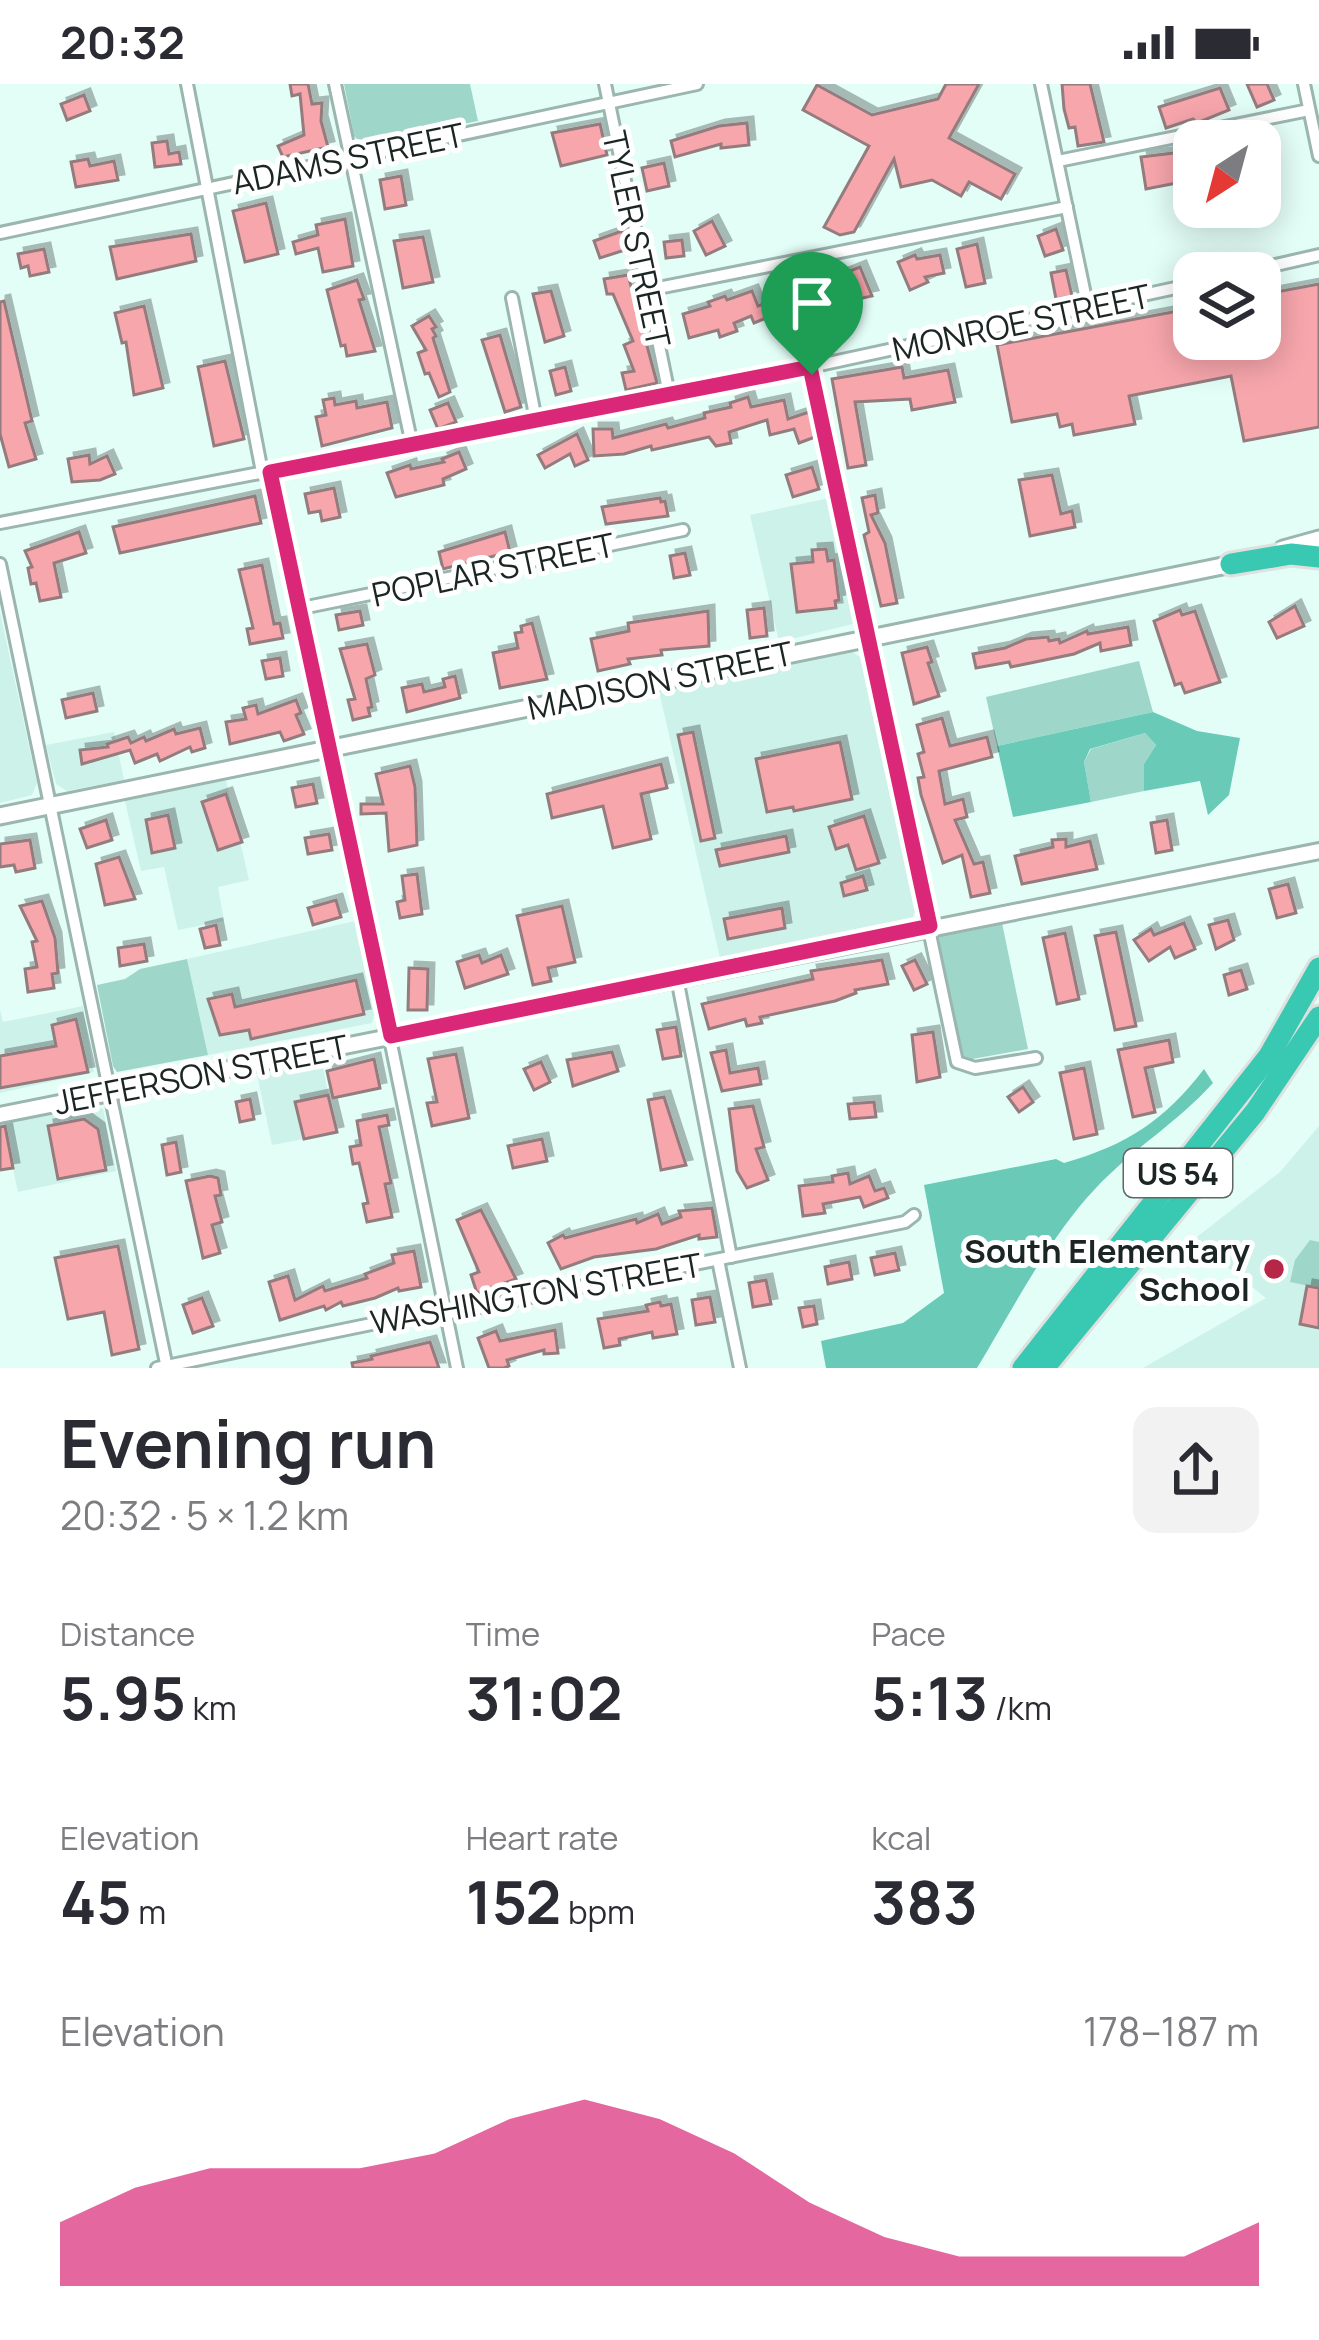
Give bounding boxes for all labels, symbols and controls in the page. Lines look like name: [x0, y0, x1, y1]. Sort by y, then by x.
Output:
text: 20:32: [60, 11, 185, 73]
street label: ADAMS STREET: [228, 111, 468, 205]
north arrow: [1173, 120, 1281, 228]
map controls: [1173, 120, 1281, 360]
street label: TYLER STREET: [592, 127, 682, 352]
pin: [761, 252, 863, 375]
button: layers: [1173, 252, 1281, 360]
icon: arrive: [779, 270, 845, 336]
street label: MONROE STREET: [888, 273, 1154, 371]
street label: POPLAR STREET: [367, 521, 619, 617]
street label: MADISON STREET: [523, 630, 797, 730]
street label: JEFFERSON STREET: [50, 1023, 352, 1125]
road number: US 54: [1124, 1149, 1232, 1197]
place label: South Elementary School: [964, 1228, 1251, 1311]
street label: WASHINGTON STREET: [367, 1242, 705, 1344]
marker: South Elementary School: [1261, 1256, 1287, 1282]
text: Evening run: [60, 1398, 436, 1488]
button: share: [1133, 1407, 1259, 1533]
text: 20:32 · 5 × 1.2 km: [60, 1488, 349, 1542]
text: Distance: [60, 1611, 195, 1656]
text: Time: [466, 1611, 540, 1656]
text: Pace: [871, 1611, 946, 1656]
text: 5.95: [60, 1656, 186, 1738]
text: 31:02: [466, 1656, 623, 1738]
text: 5:13: [871, 1656, 988, 1738]
text: km: [186, 1685, 237, 1730]
text: /km: [988, 1685, 1052, 1730]
text: Elevation: [60, 1815, 199, 1860]
text: Heart rate: [466, 1815, 619, 1860]
text: kcal: [871, 1815, 932, 1860]
text: 45: [60, 1860, 132, 1942]
text: 152: [466, 1860, 561, 1942]
text: 383: [871, 1860, 978, 1942]
text: m: [132, 1889, 166, 1934]
text: bpm: [561, 1889, 635, 1934]
text: Elevation: [60, 2004, 225, 2058]
text: 178–187 m: [1083, 2004, 1259, 2058]

